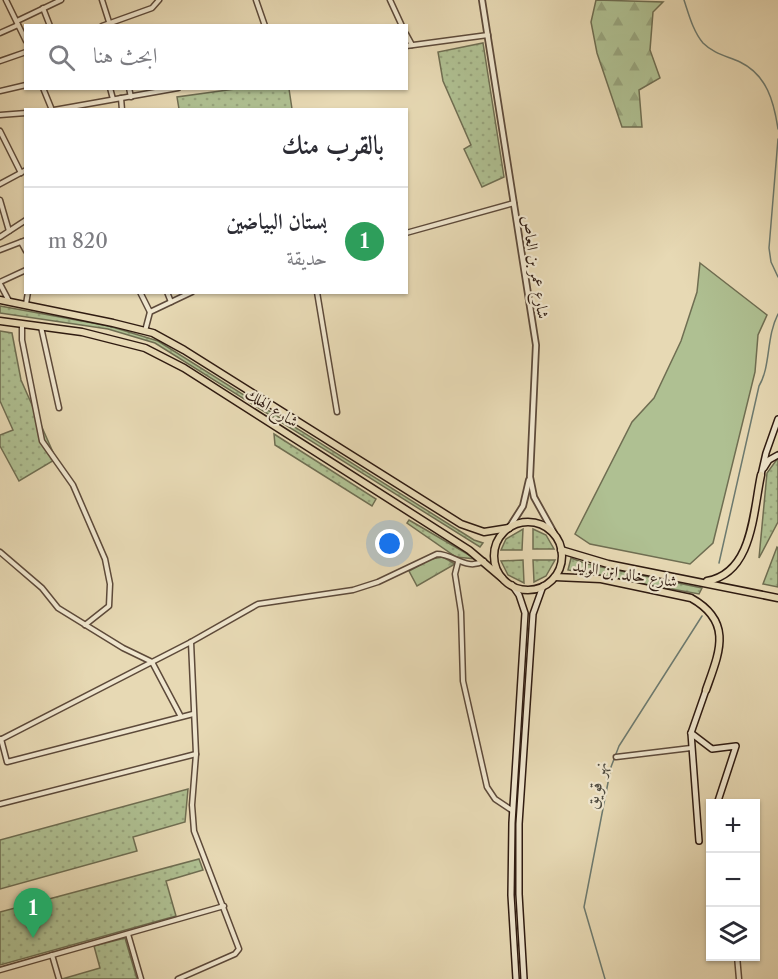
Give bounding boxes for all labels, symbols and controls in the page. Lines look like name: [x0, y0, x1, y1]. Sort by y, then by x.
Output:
search box: [24, 24, 408, 90]
icon: search: [45, 41, 78, 74]
text: ابحث هنا: [93, 42, 158, 69]
text: بالقرب منك: [281, 129, 384, 161]
text: بستان البياضين: [226, 208, 327, 235]
street label: شارع عمر بن العاص: [514, 214, 554, 321]
text: 820 m: [48, 229, 108, 253]
text: 1: [360, 229, 369, 253]
text: حديقة: [287, 246, 327, 270]
street label: شارع الهلك: [239, 383, 302, 435]
your location: [375, 529, 404, 558]
street label: شارع خالد ابن الوليد: [571, 555, 679, 595]
water label: نهر قويق: [580, 759, 613, 811]
map controls: [706, 799, 760, 961]
button: +: [706, 799, 760, 853]
button: −: [706, 853, 760, 907]
pin: 1: [14, 888, 52, 938]
button: layers: [706, 907, 760, 961]

